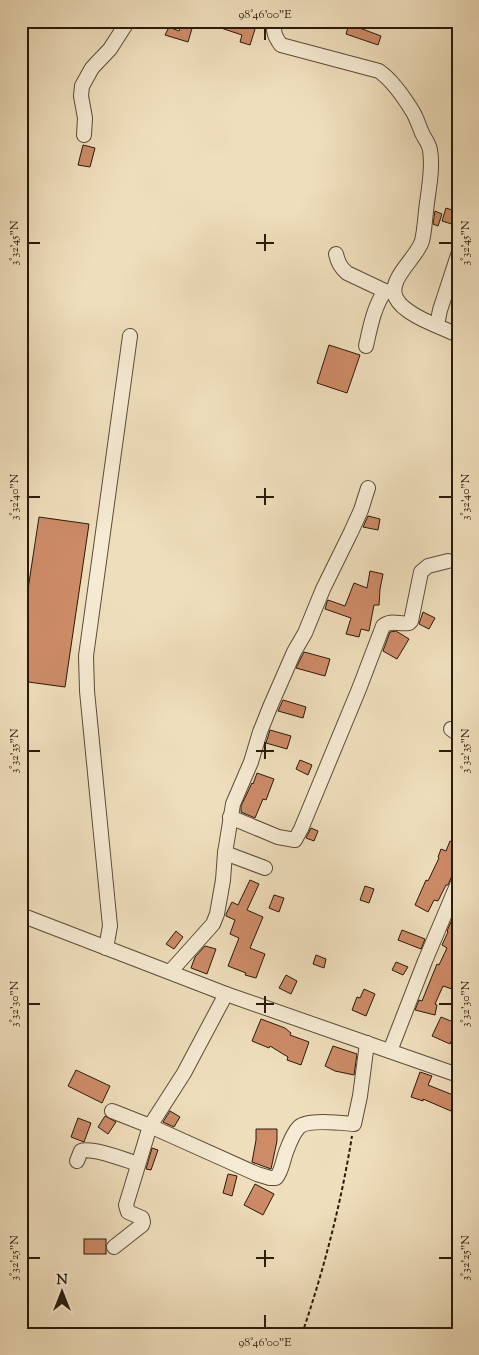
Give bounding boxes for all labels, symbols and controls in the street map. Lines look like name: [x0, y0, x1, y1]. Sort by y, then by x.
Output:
text: 98°46'00"E: [238, 6, 292, 24]
text: 3°32'45"N: [6, 220, 24, 265]
text: 3°32'45"N: [457, 220, 475, 265]
text: 3°32'40"N: [6, 473, 24, 520]
text: 3°32'40"N: [457, 473, 475, 520]
text: 3°32'35"N: [6, 728, 24, 773]
text: 3°32'35"N: [457, 728, 475, 773]
text: 3°32'30"N: [6, 980, 24, 1027]
text: 3°32'30"N: [457, 980, 475, 1027]
text: 3°32'25"N: [6, 1235, 24, 1281]
text: 3°32'25"N: [457, 1235, 475, 1281]
north arrow: [38, 1268, 88, 1318]
text: N: [56, 1271, 68, 1291]
text: 98°46'00"E: [238, 1334, 292, 1352]

